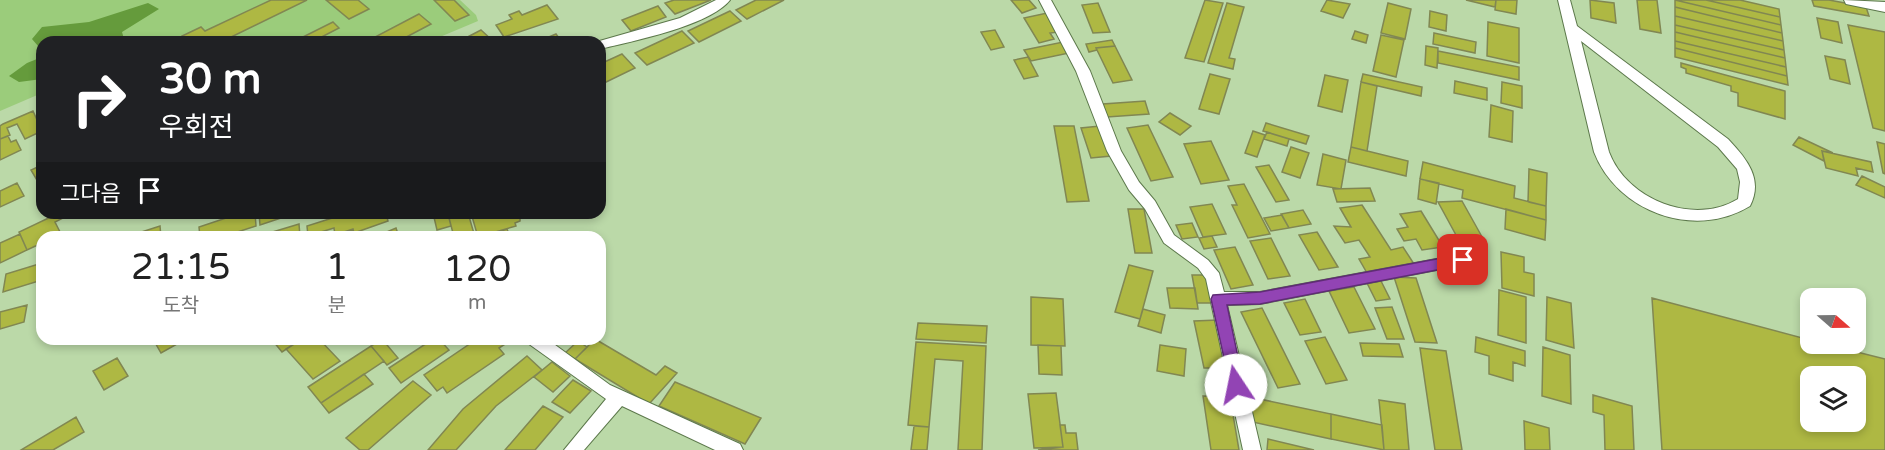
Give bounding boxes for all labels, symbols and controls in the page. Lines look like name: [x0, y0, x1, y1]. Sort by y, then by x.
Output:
text: 30 m: [159, 54, 261, 105]
icon: right: [60, 60, 138, 138]
text: 우회전: [159, 111, 234, 144]
icon: arrive: [133, 174, 166, 207]
text: 그다음: [60, 181, 121, 207]
pin: [1437, 234, 1488, 285]
icon: arrive: [1446, 243, 1479, 276]
text: 21:15: [131, 246, 231, 289]
text: 1: [326, 246, 348, 289]
text: 120: [443, 248, 511, 291]
north arrow: [1800, 288, 1866, 354]
map controls: [1800, 288, 1866, 432]
text: m: [468, 291, 486, 315]
text: 도착: [162, 294, 199, 318]
text: 분: [328, 294, 346, 318]
position arrow: [1204, 353, 1268, 417]
button: layers: [1800, 366, 1866, 432]

